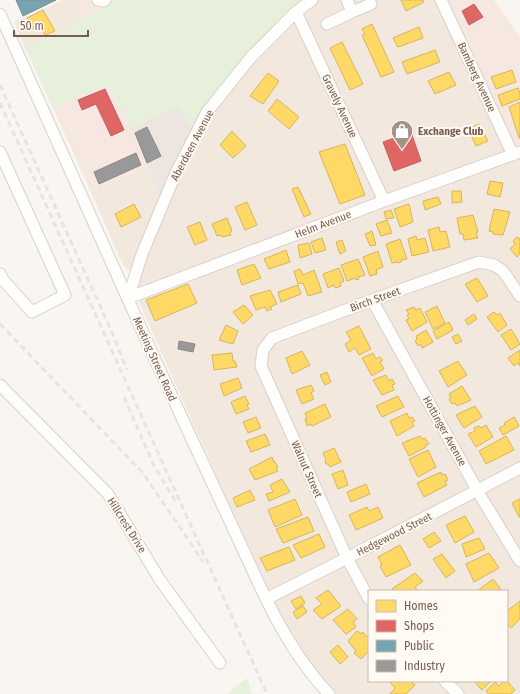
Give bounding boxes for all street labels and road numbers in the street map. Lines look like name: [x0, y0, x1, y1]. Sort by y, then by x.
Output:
street label: Bamberg Avenue: [455, 40, 498, 114]
street label: Gravely Avenue: [319, 72, 360, 140]
street label: Aberdeen Avenue: [168, 107, 217, 183]
street label: Helm Avenue: [293, 208, 353, 241]
street label: Birch Street: [348, 284, 402, 315]
street label: Meeting Street Road: [130, 315, 179, 403]
street label: Hottinger Avenue: [420, 394, 469, 469]
street label: Walnut Street: [288, 439, 325, 500]
street label: Hillcrest Drive: [104, 495, 149, 555]
street label: Hedgewood Street: [354, 510, 434, 559]

